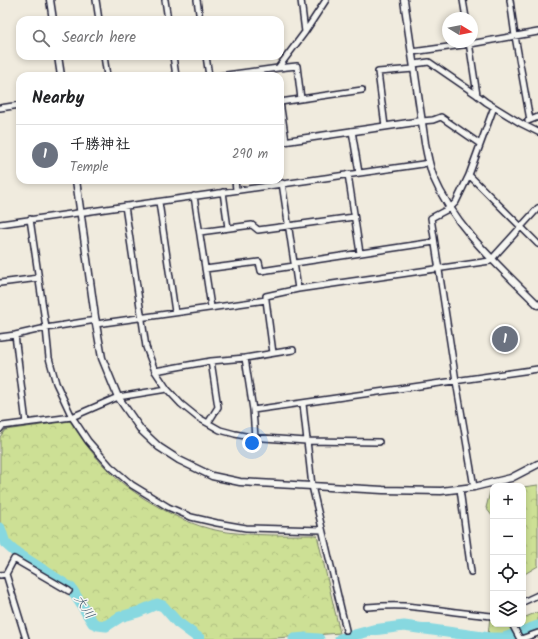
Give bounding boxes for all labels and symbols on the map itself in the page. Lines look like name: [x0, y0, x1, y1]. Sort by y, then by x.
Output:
north arrow: [442, 12, 478, 48]
pin: 1: [492, 324, 518, 354]
your location: [242, 433, 262, 453]
water label: 大川: [68, 590, 100, 624]

